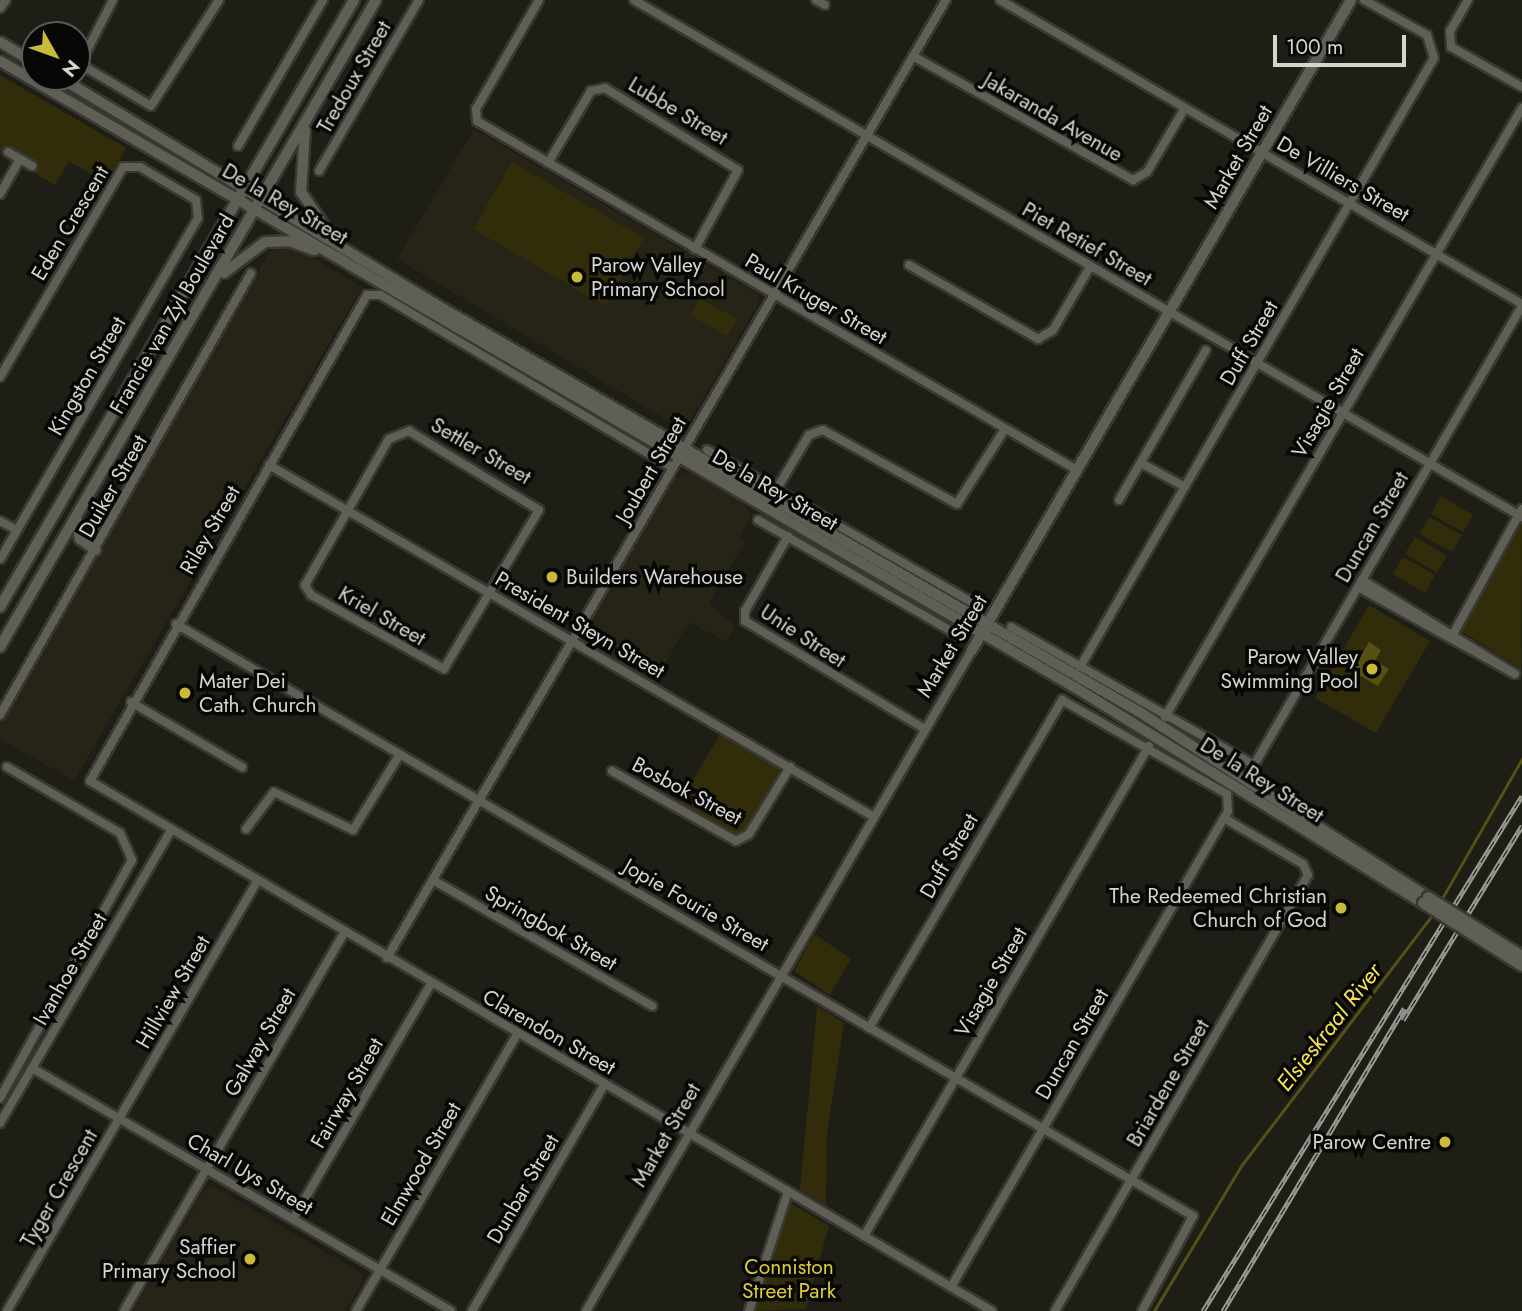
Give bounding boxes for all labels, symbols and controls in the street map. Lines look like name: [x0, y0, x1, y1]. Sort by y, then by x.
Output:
street label: Tredoux Street: [312, 16, 396, 138]
north arrow: [21, 21, 91, 91]
scale bar: [1277, 21, 1410, 65]
text: 100 m: [1286, 32, 1343, 62]
text: N: [56, 54, 86, 83]
street label: Jakaranda Avenue: [979, 67, 1127, 167]
street label: Lubbe Street: [624, 72, 732, 150]
street label: Market Street: [1198, 101, 1278, 213]
street label: De Villiers Street: [1272, 131, 1414, 227]
street label: De la Rey Street: [218, 158, 352, 250]
street label: Eden Crescent: [26, 161, 114, 285]
street label: Piet Retief Street: [1018, 197, 1156, 291]
street label: Francie van Zyl Boulevard: [104, 210, 240, 418]
street label: Paul Kruger Street: [741, 248, 891, 350]
place label: Parow Valley Primary School: [591, 252, 725, 302]
marker: Parow Valley Primary School: [569, 269, 585, 285]
street label: Duff Street: [1215, 296, 1283, 390]
street label: Kingston Street: [43, 312, 131, 440]
street label: Visagie Street: [1286, 344, 1370, 462]
street label: Settler Street: [426, 412, 536, 490]
street label: Joubert Street: [610, 412, 692, 528]
street label: Duiker Street: [74, 430, 152, 542]
street label: De la Rey Street: [708, 444, 842, 536]
street label: Duncan Street: [1330, 467, 1414, 587]
street label: Riley Street: [175, 481, 245, 579]
place label: Builders Warehouse: [566, 564, 743, 590]
street label: President Steyn Street: [491, 566, 669, 684]
marker: Builders Warehouse: [544, 569, 560, 585]
street label: Kriel Street: [334, 581, 430, 651]
street label: Market Street: [911, 590, 993, 702]
street label: Unie Street: [756, 599, 850, 673]
place label: Parow Valley Swimming Pool: [1221, 644, 1358, 694]
marker: Parow Valley Swimming Pool: [1364, 661, 1380, 677]
place label: Mater Dei Cath. Church: [199, 668, 317, 718]
marker: Mater Dei Cath. Church: [177, 685, 193, 701]
street label: De la Rey Street: [1196, 732, 1328, 828]
street label: Bosbok Street: [628, 752, 746, 830]
street label: Duff Street: [915, 809, 983, 903]
street label: Jopie Fourie Street: [619, 853, 773, 957]
street label: Springbok Street: [481, 880, 621, 976]
place label: The Redeemed Christian Church of God: [1109, 883, 1327, 933]
marker: The Redeemed Christian Church of God: [1333, 900, 1349, 916]
street label: Ivanhoe Street: [28, 908, 112, 1030]
street label: Visagie Street: [949, 923, 1033, 1041]
street label: Hillview Street: [131, 931, 215, 1053]
water label: Elsieskraal River: [1271, 958, 1387, 1096]
street label: Galway Street: [219, 983, 301, 1101]
street label: Clarendon Street: [478, 984, 620, 1080]
street label: Duncan Street: [1030, 984, 1114, 1104]
street label: Briardene Street: [1121, 1015, 1215, 1151]
street label: Fairway Street: [305, 1033, 389, 1153]
street label: Market Street: [626, 1079, 706, 1191]
street label: Elmwood Street: [376, 1098, 466, 1230]
street label: Tyger Crescent: [15, 1125, 103, 1251]
street label: Charl Uys Street: [183, 1128, 317, 1220]
place label: Parow Centre: [1312, 1129, 1431, 1155]
street label: Dunbar Street: [482, 1130, 564, 1248]
marker: Parow Centre: [1437, 1134, 1453, 1150]
place label: Saffier Primary School: [102, 1234, 236, 1284]
marker: Saffier Primary School: [242, 1251, 258, 1267]
park label: Conniston Street Park: [742, 1254, 836, 1304]

